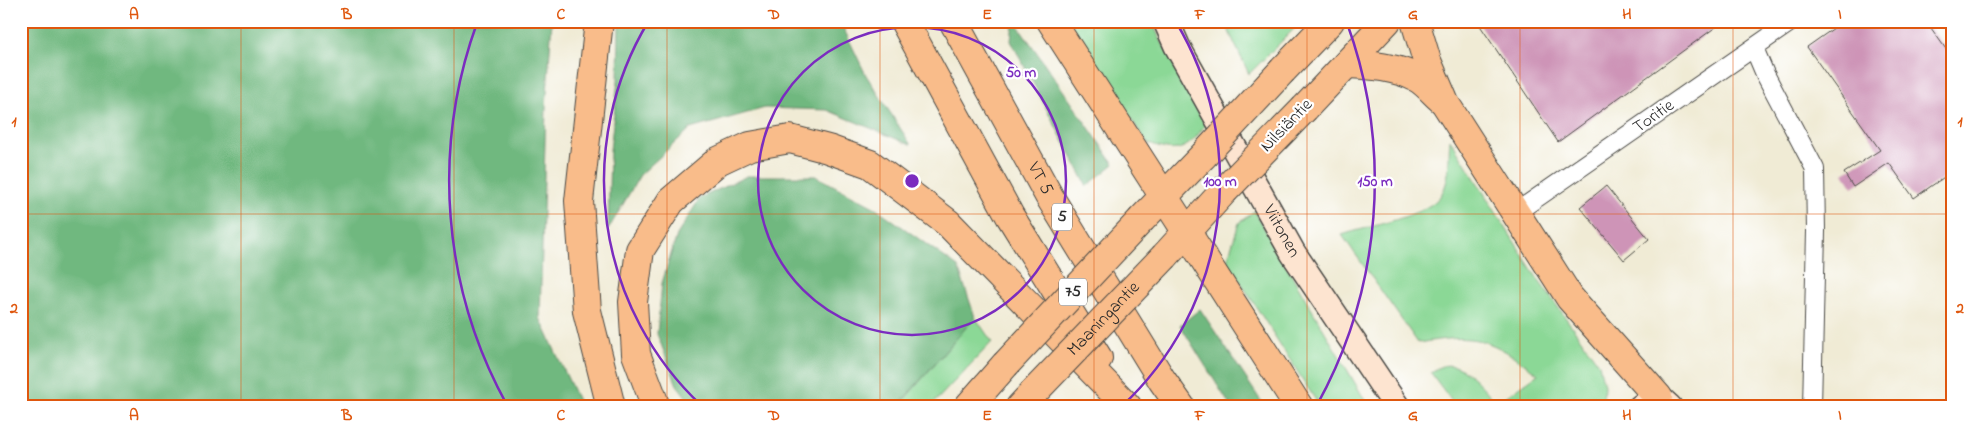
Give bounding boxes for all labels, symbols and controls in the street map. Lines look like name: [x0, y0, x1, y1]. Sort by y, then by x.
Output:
text: A: [129, 3, 139, 27]
text: B: [341, 3, 353, 27]
text: C: [557, 3, 566, 27]
text: D: [767, 3, 780, 27]
text: E: [982, 3, 992, 27]
text: F: [1194, 3, 1206, 27]
text: G: [1408, 3, 1418, 27]
text: H: [1622, 3, 1632, 27]
text: I: [1838, 3, 1842, 27]
text: 50 m: [1006, 62, 1037, 84]
street label: Nilsiäntie: [1255, 93, 1320, 159]
street label: Toritie: [1628, 93, 1681, 141]
text: 1: [11, 110, 17, 134]
text: 1: [1957, 110, 1963, 134]
street label: VT 5: [1020, 157, 1059, 200]
text: 100 m: [1203, 171, 1237, 193]
text: 150 m: [1357, 171, 1393, 193]
centre of rings: [903, 172, 921, 190]
street label: Viitonen: [1255, 199, 1306, 263]
road number: 5: [1052, 203, 1072, 230]
street label: Maaningantie: [1062, 275, 1147, 363]
road number: 75: [1059, 278, 1087, 306]
text: 2: [9, 297, 18, 321]
text: 2: [1955, 297, 1964, 321]
text: A: [129, 404, 139, 428]
text: B: [341, 404, 353, 428]
text: C: [557, 404, 566, 428]
text: D: [767, 404, 780, 428]
text: E: [982, 404, 992, 428]
text: F: [1194, 404, 1206, 428]
text: G: [1408, 404, 1418, 428]
text: H: [1622, 404, 1632, 428]
text: I: [1838, 404, 1842, 428]

